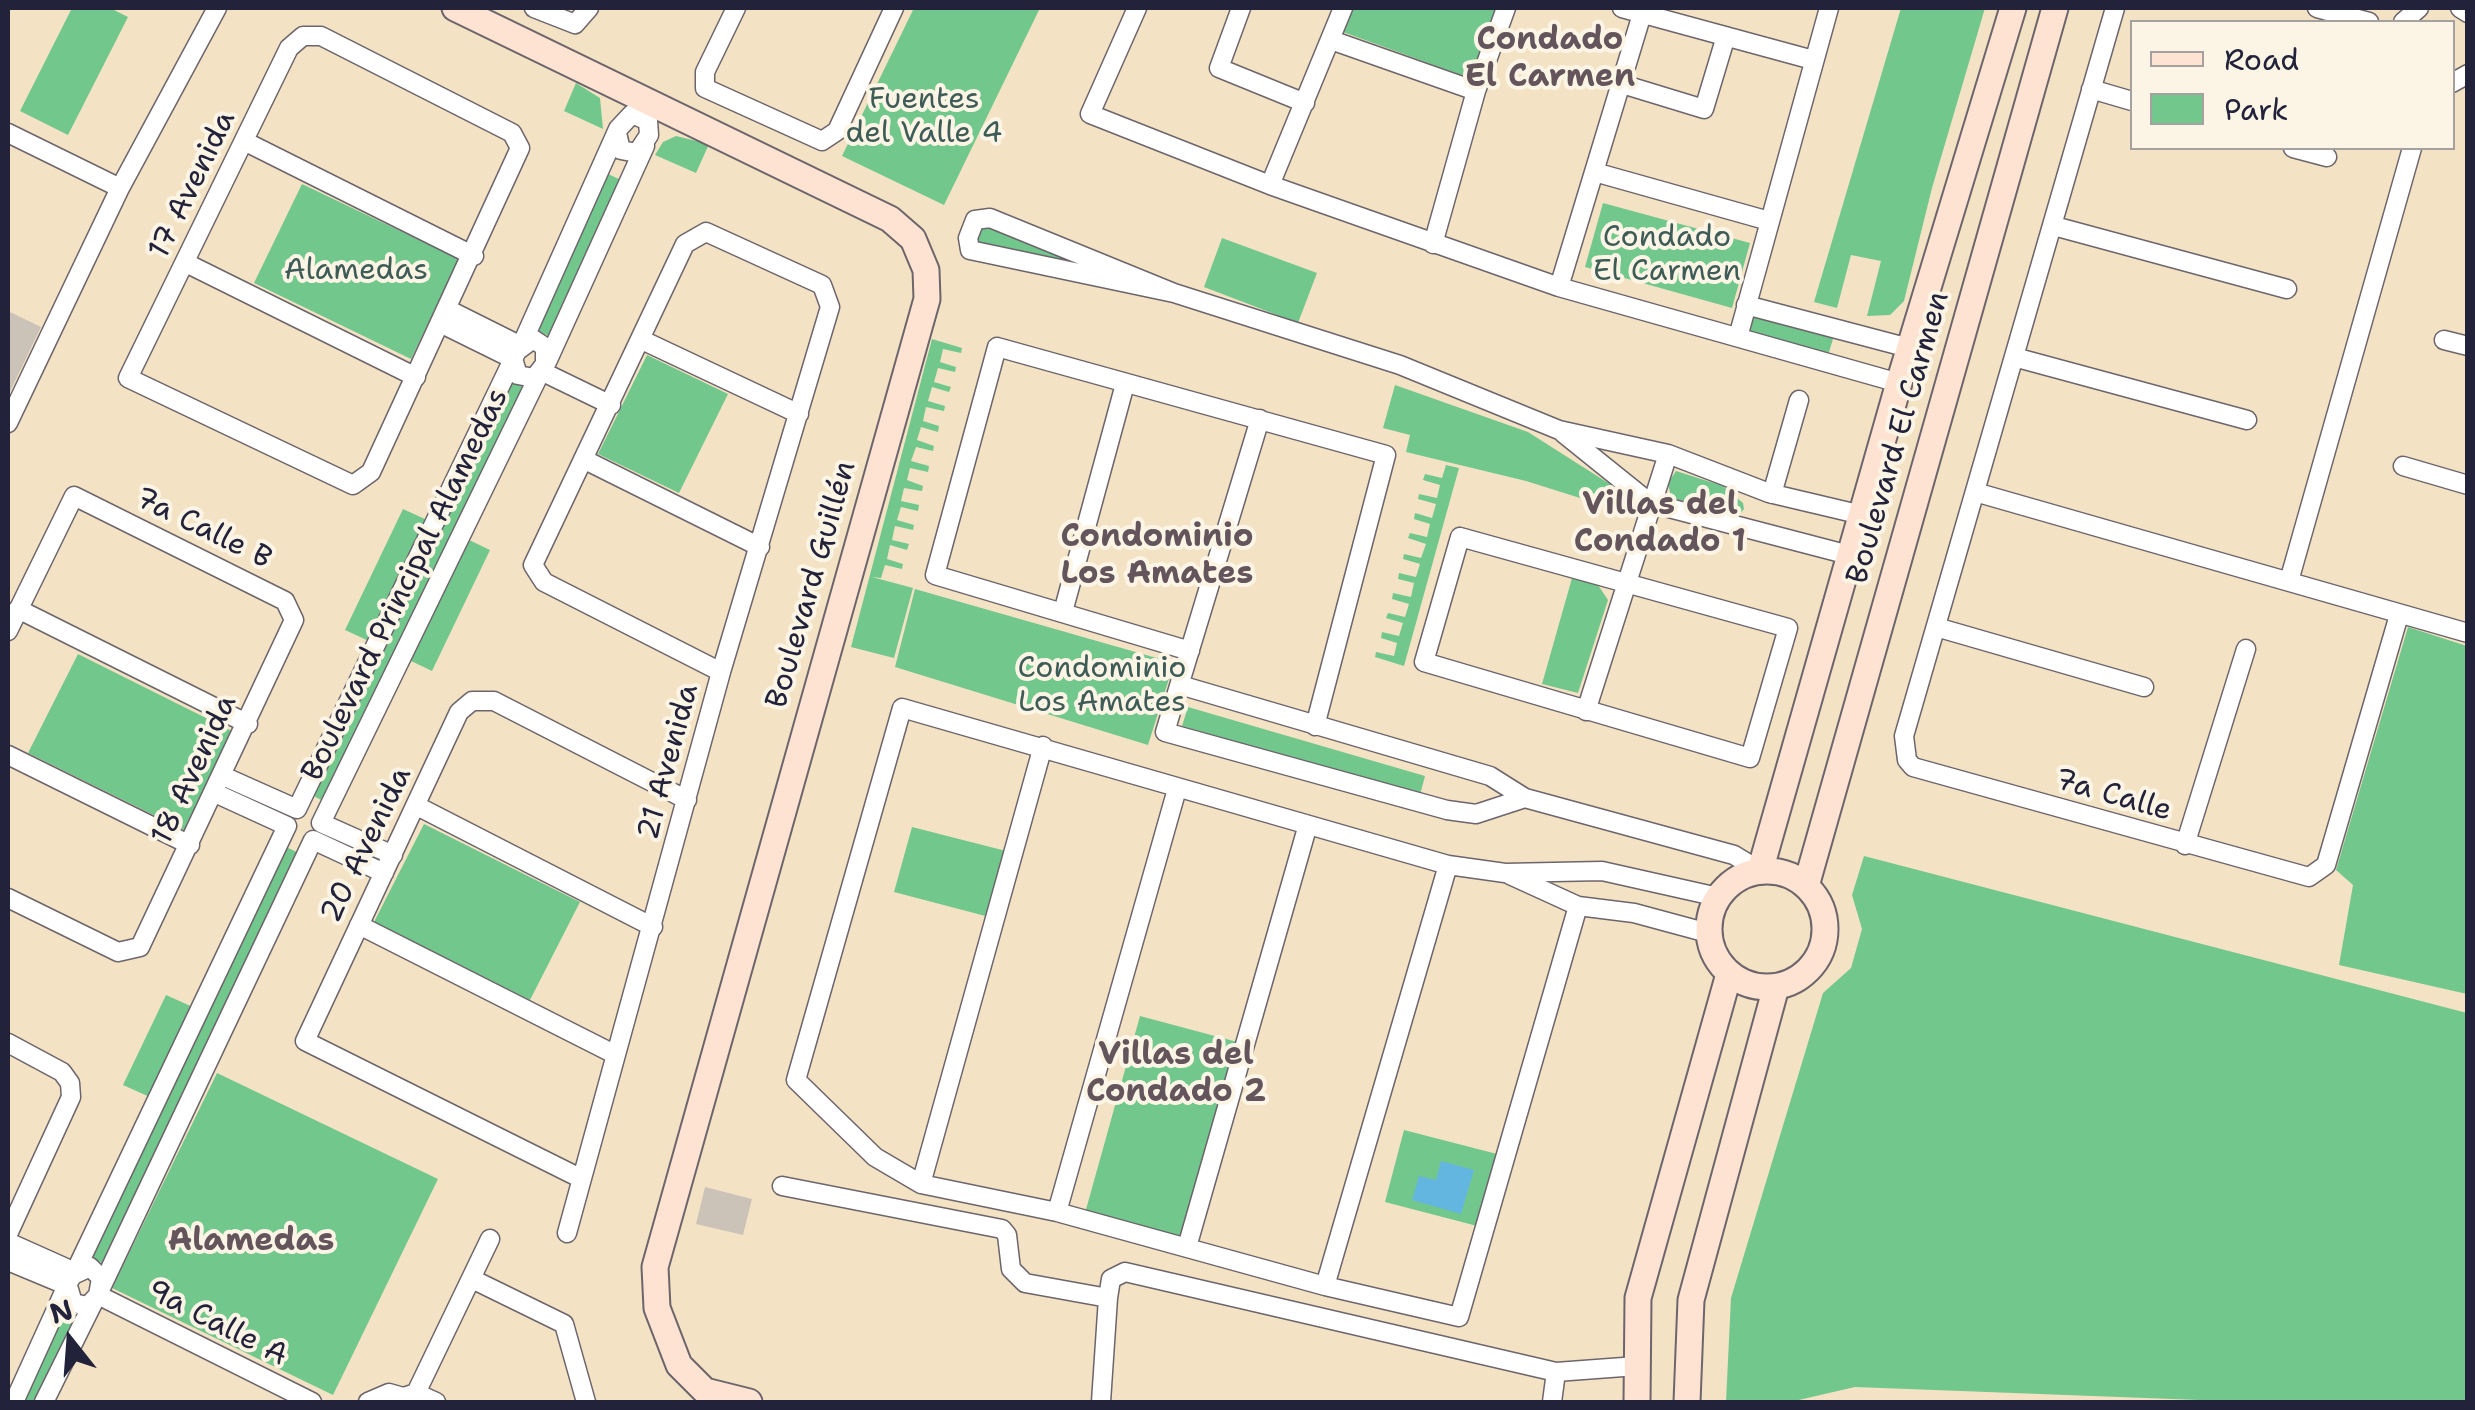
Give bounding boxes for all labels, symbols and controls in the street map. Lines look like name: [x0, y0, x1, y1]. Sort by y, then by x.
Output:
legend: [2130, 20, 2455, 150]
district label: Condado El Carmen: [1465, 22, 1635, 97]
text: Road: [2224, 39, 2299, 80]
park label: Fuentes del Valle 4: [846, 82, 1002, 152]
text: Park: [2224, 89, 2288, 130]
street label: 17 Avenida: [142, 105, 244, 265]
park label: Condado El Carmen: [1593, 220, 1741, 290]
park label: Alamedas: [284, 253, 428, 289]
street label: Boulevard El Carmen: [1840, 288, 1958, 588]
street label: Boulevard Principal Alamedas: [295, 383, 517, 787]
street label: Boulevard Guillén: [760, 457, 864, 713]
street label: 7a Calle B: [129, 480, 277, 578]
district label: Villas del Condado 1: [1574, 487, 1746, 562]
district label: Condominio Los Amates: [1061, 519, 1253, 594]
park label: Condominio Los Amates: [1018, 651, 1186, 722]
street label: 21 Avenida: [631, 680, 707, 844]
street label: 18 Avenida: [145, 690, 245, 850]
street label: 20 Avenida: [314, 761, 420, 929]
street label: 7a Calle: [2050, 762, 2176, 830]
district label: Villas del Condado 2: [1086, 1037, 1266, 1112]
district label: Alamedas: [168, 1223, 334, 1261]
street label: 9a Calle A: [141, 1273, 293, 1375]
north arrow: [20, 1290, 120, 1390]
text: N: [45, 1290, 77, 1333]

